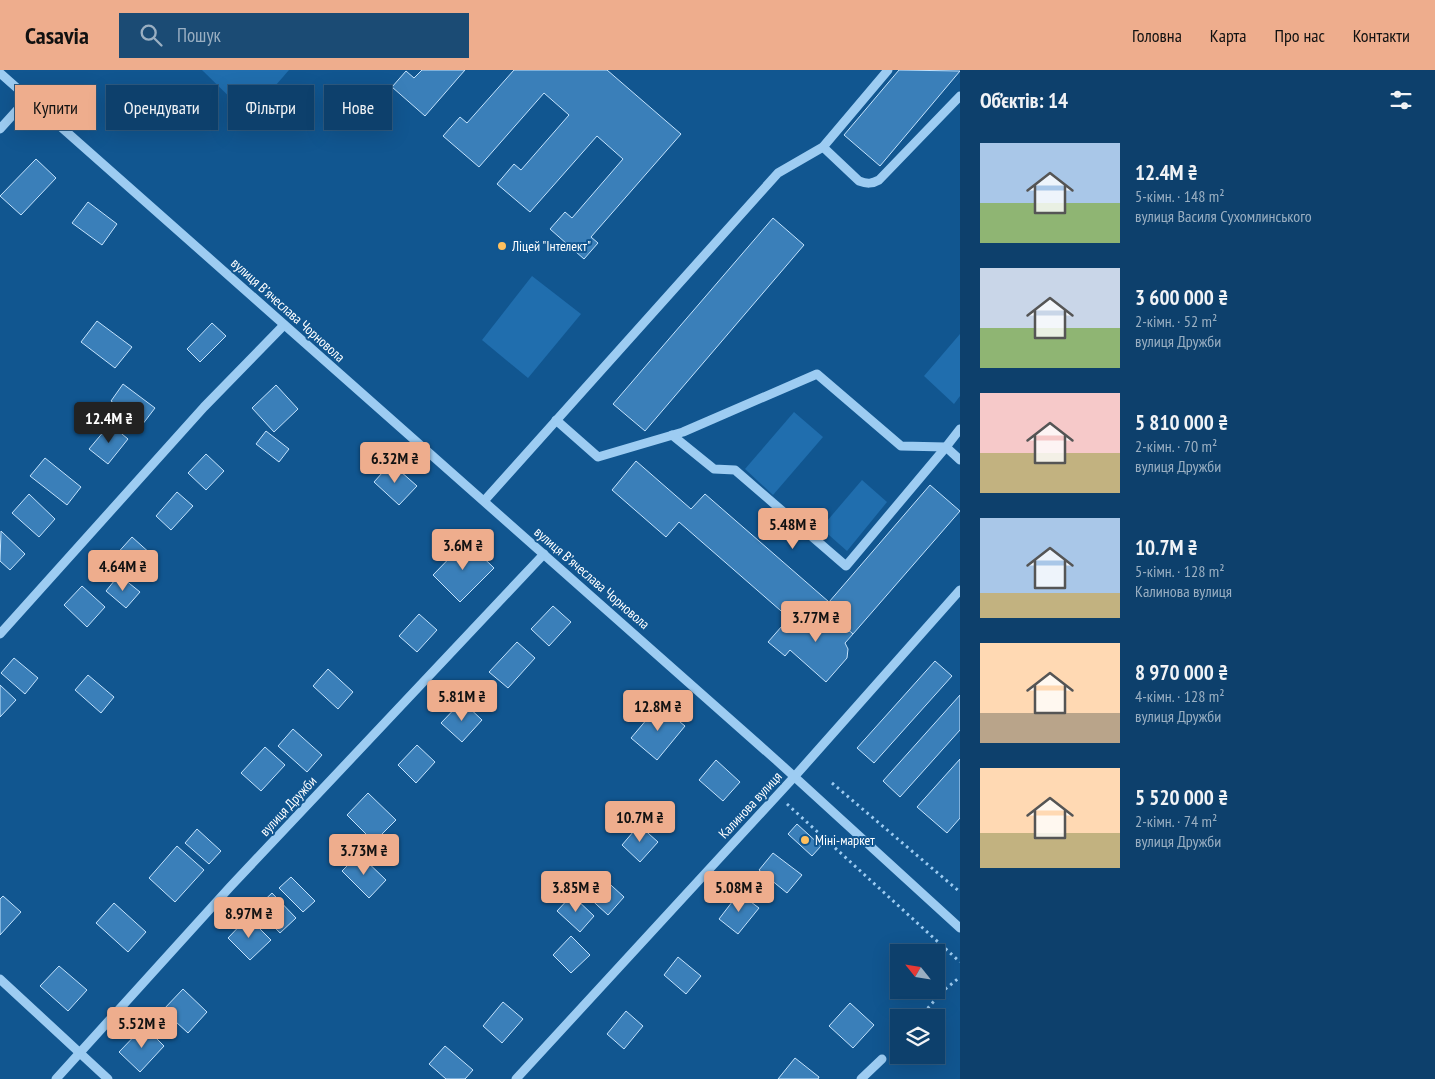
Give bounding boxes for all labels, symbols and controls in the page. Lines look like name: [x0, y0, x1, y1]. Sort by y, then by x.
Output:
search box: [119, 13, 469, 58]
text: Casavia: [25, 20, 89, 51]
icon: search: [137, 21, 165, 49]
text: Пошук: [177, 23, 221, 47]
text: Головна: [1132, 24, 1182, 47]
text: Карта: [1210, 24, 1247, 47]
text: Про нас: [1275, 24, 1325, 47]
text: Контакти: [1353, 24, 1410, 47]
chip: Купити: [15, 85, 96, 130]
chip: Орендувати: [106, 85, 218, 130]
chip: Фільтри: [228, 85, 314, 130]
chip: Нове: [324, 85, 392, 130]
icon: filters: [1387, 86, 1415, 114]
text: Об’єктів: 14: [980, 87, 1068, 114]
text: 12.4M ₴: [1135, 159, 1198, 186]
icon: home: [1020, 163, 1080, 223]
text: 5-кімн. · 148 m²: [1135, 186, 1225, 206]
text: вулиця Василя Сухомлинського: [1135, 206, 1312, 226]
place label: Ліцей "Інтелект": [511, 237, 591, 255]
marker: Ліцей "Інтелект": [496, 240, 508, 252]
street label: вулиця Вʼячеслава Чорновола: [227, 254, 349, 366]
text: 3 600 000 ₴: [1135, 284, 1228, 311]
icon: home: [1020, 288, 1080, 348]
text: 2-кімн. · 52 m²: [1135, 311, 1217, 331]
text: вулиця Дружби: [1135, 331, 1221, 351]
pin: 12.4M ₴: [63, 402, 155, 444]
text: 12.4M ₴: [85, 408, 133, 428]
text: 5 810 000 ₴: [1135, 409, 1228, 436]
icon: home: [1020, 413, 1080, 473]
text: 2-кімн. · 70 m²: [1135, 436, 1217, 456]
pin: 6.32M ₴: [349, 442, 441, 484]
text: 6.32M ₴: [371, 448, 419, 468]
text: вулиця Дружби: [1135, 456, 1221, 476]
pin: 5.48M ₴: [747, 508, 839, 550]
text: 5.48M ₴: [769, 514, 817, 534]
street label: вулиця Вʼячеслава Чорновола: [531, 523, 653, 633]
pin: 3.6M ₴: [422, 528, 504, 571]
text: 10.7M ₴: [1135, 534, 1198, 561]
text: 3.6M ₴: [443, 535, 483, 555]
icon: home: [1020, 538, 1080, 598]
pin: 4.64M ₴: [77, 550, 169, 592]
text: 4.64M ₴: [99, 556, 147, 576]
text: 5-кімн. · 128 m²: [1135, 561, 1225, 581]
text: Калинова вулиця: [1135, 581, 1232, 601]
pin: 3.77M ₴: [770, 600, 862, 643]
text: 3.77M ₴: [792, 607, 840, 627]
text: 8 970 000 ₴: [1135, 659, 1228, 686]
icon: home: [1020, 663, 1080, 723]
pin: 5.81M ₴: [416, 680, 508, 722]
text: 5.81M ₴: [438, 686, 486, 706]
text: 4-кімн. · 128 m²: [1135, 686, 1225, 706]
pin: 12.8M ₴: [612, 690, 704, 732]
text: 12.8M ₴: [634, 696, 682, 716]
text: вулиця Дружби: [1135, 706, 1221, 726]
street label: Калинова вулиця: [714, 768, 786, 842]
street label: вулиця Дружби: [256, 772, 320, 840]
text: 5 520 000 ₴: [1135, 784, 1228, 811]
icon: home: [1020, 788, 1080, 848]
pin: 10.7M ₴: [594, 800, 686, 843]
text: 10.7M ₴: [616, 807, 664, 827]
text: 2-кімн. · 74 m²: [1135, 811, 1217, 831]
place label: Міні-маркет: [815, 831, 875, 849]
text: вулиця Дружби: [1135, 831, 1221, 851]
pin: 3.73M ₴: [318, 834, 410, 876]
marker: Міні-маркет: [799, 834, 811, 846]
text: 3.73M ₴: [340, 840, 388, 860]
pin: 3.85M ₴: [530, 870, 622, 913]
pin: 5.08M ₴: [693, 870, 785, 913]
text: 3.85M ₴: [552, 877, 600, 897]
text: 5.08M ₴: [715, 877, 763, 897]
pin: 8.97M ₴: [203, 896, 295, 939]
text: 8.97M ₴: [225, 903, 273, 923]
north arrow: [890, 944, 945, 999]
map controls: [890, 944, 945, 1064]
pin: 5.52M ₴: [96, 1006, 188, 1049]
button: layers: [890, 1009, 945, 1064]
text: 5.52M ₴: [118, 1013, 166, 1033]

